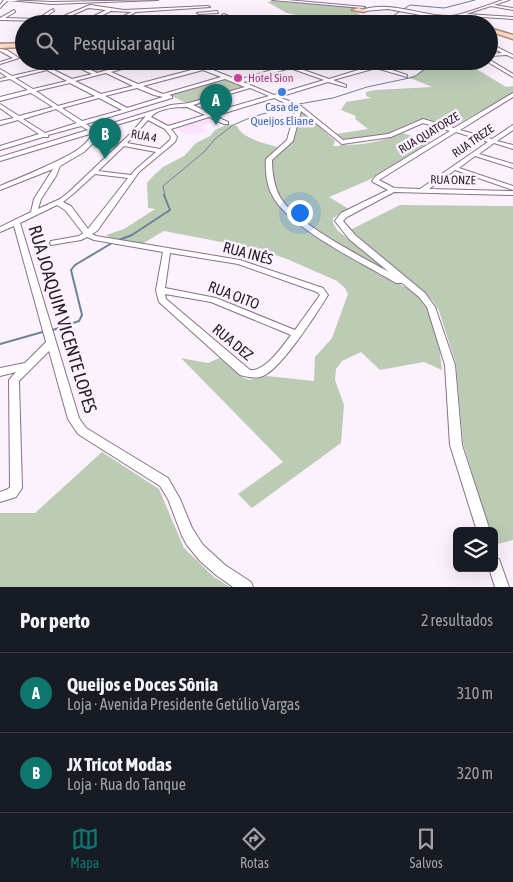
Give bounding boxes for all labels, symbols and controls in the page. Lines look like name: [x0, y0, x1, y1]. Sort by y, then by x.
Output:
search box: [15, 15, 498, 70]
icon: search: [33, 29, 61, 57]
text: Pesquisar aqui: [73, 32, 175, 54]
place label: Hotel Sion: [248, 71, 293, 85]
marker: Hotel Sion: [232, 72, 244, 84]
pin: A: [200, 84, 232, 125]
marker: Casa de Queijos Eliane: [276, 86, 288, 98]
place label: Casa de Queijos Eliane: [250, 100, 314, 128]
street label: RUA QUATORZE: [396, 109, 462, 157]
pin: B: [89, 118, 121, 159]
street label: RUA TREZE: [450, 122, 496, 160]
street label: RUA 4: [130, 127, 159, 145]
street label: RUA ONZE: [430, 173, 476, 187]
your location: [287, 200, 313, 226]
street label: RUA JOAQUIM VICENTE LOPES: [24, 223, 102, 416]
street label: RUA INÊS: [221, 238, 275, 268]
street label: RUA OITO: [206, 277, 262, 313]
street label: RUA DEZ: [209, 320, 257, 364]
map controls: [453, 527, 498, 572]
button: layers: [453, 527, 498, 572]
text: Por perto: [20, 608, 90, 632]
text: 2 resultados: [421, 611, 493, 629]
text: Queijos e Doces Sônia: [67, 673, 218, 695]
text: A: [32, 684, 40, 702]
text: 310 m: [457, 684, 493, 702]
text: Loja · Avenida Presidente Getúlio Vargas: [67, 695, 300, 713]
text: JX Tricot Modas: [67, 753, 172, 775]
text: B: [32, 764, 40, 782]
text: 320 m: [457, 764, 493, 782]
text: Loja · Rua do Tanque: [67, 775, 186, 793]
tab: Mapa: [70, 825, 99, 871]
tab: Rotas: [240, 825, 269, 871]
tab: Salvos: [410, 825, 443, 871]

